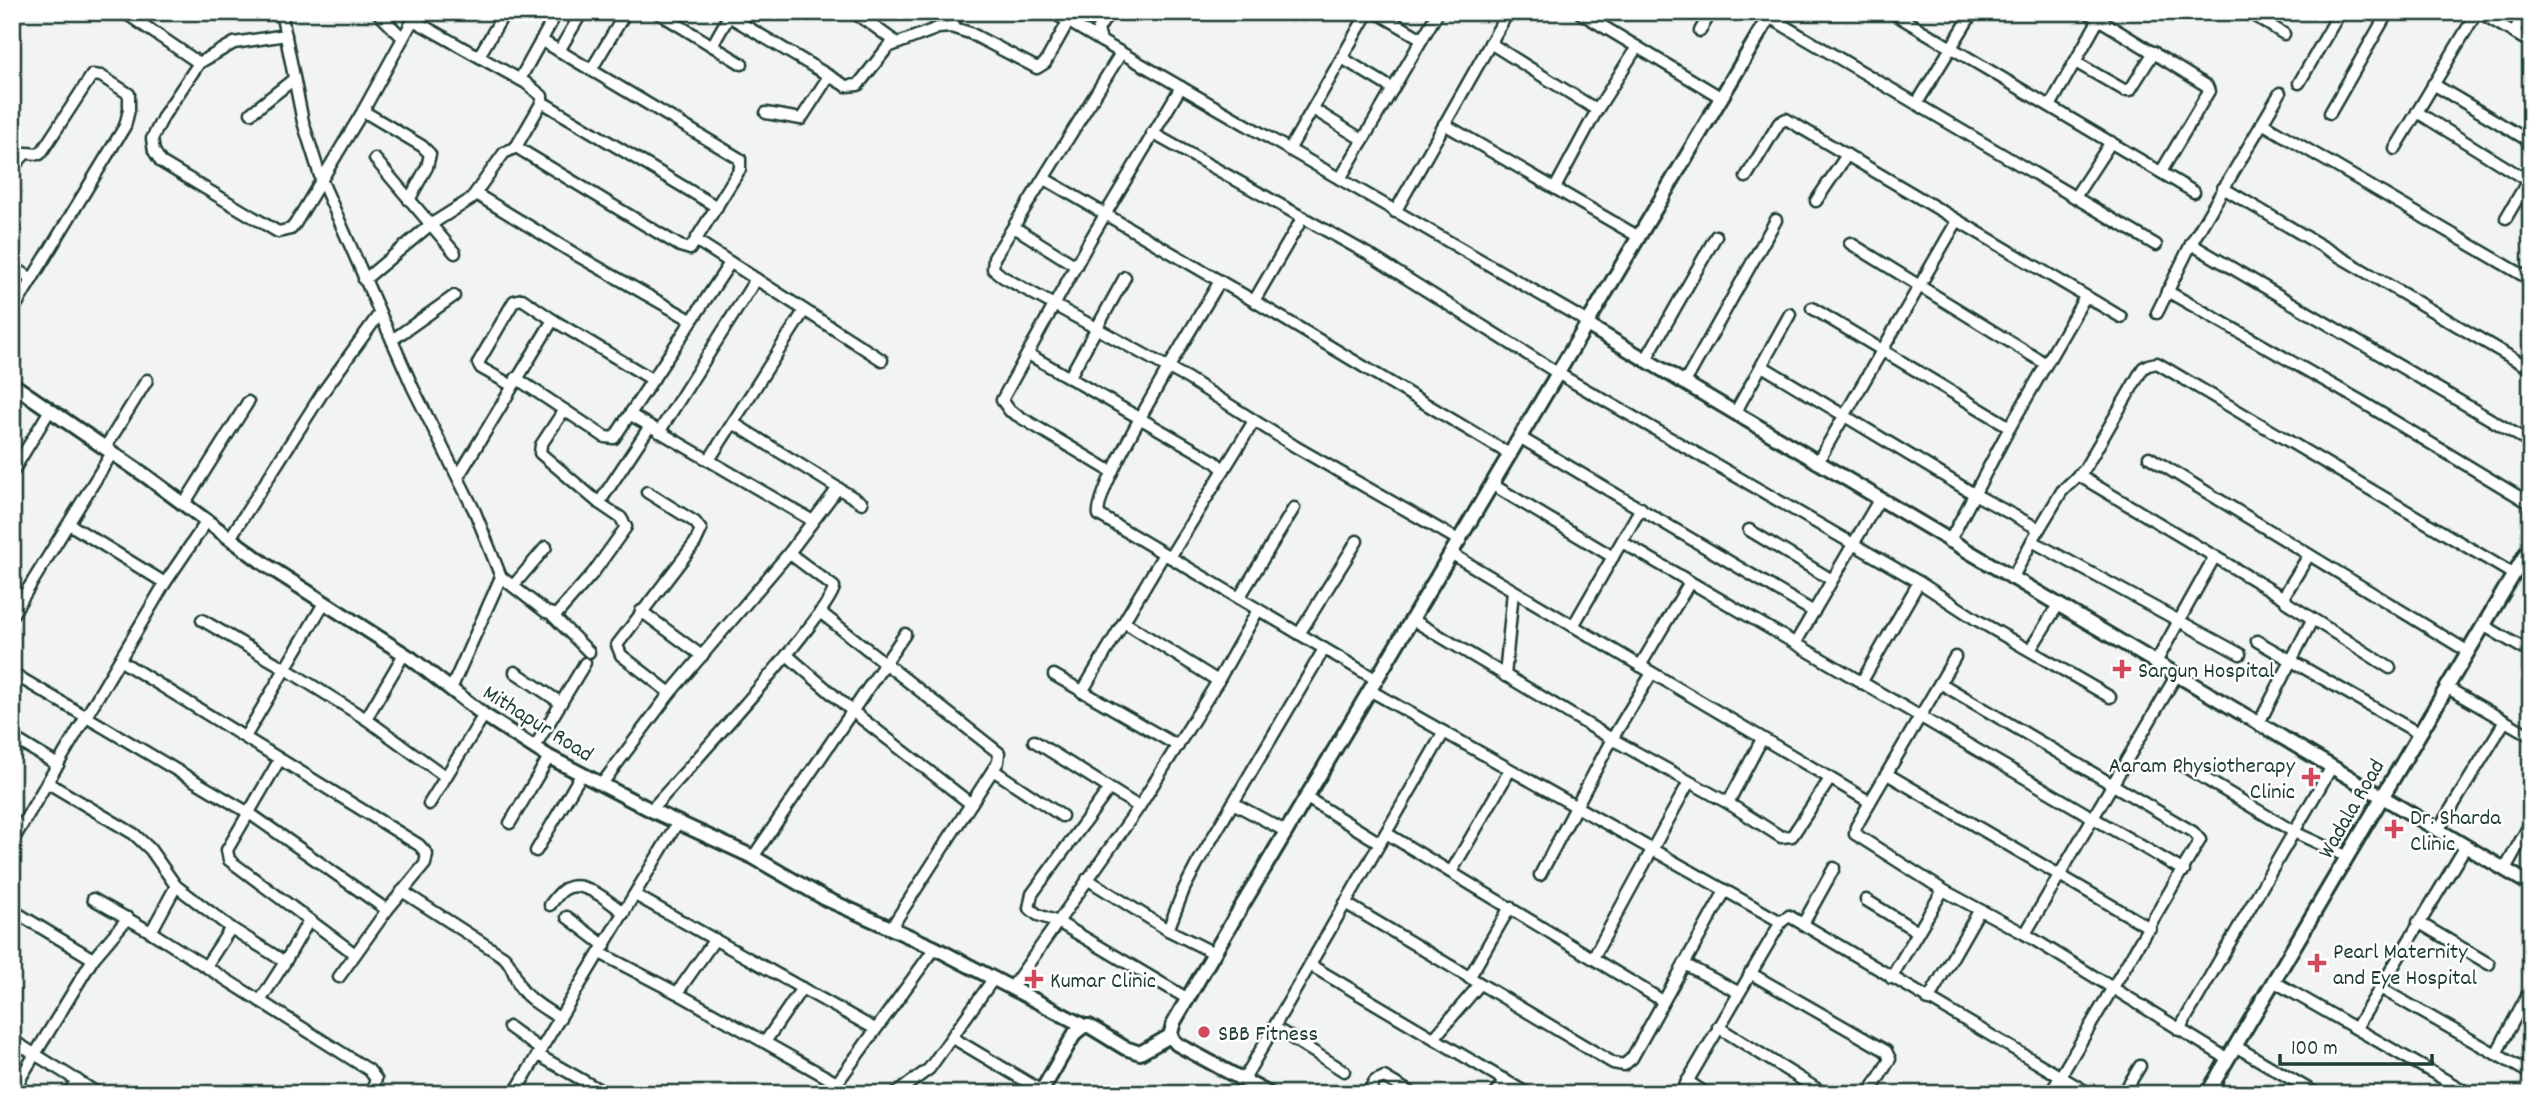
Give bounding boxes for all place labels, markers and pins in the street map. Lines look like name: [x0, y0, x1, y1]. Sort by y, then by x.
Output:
place label: Sargun Hospital: [2138, 656, 2275, 689]
marker: Sargun Hospital: [2112, 659, 2132, 679]
place label: Aaram Physiotherapy Clinic: [2108, 751, 2296, 810]
marker: Aaram Physiotherapy Clinic: [2301, 767, 2321, 787]
place label: Dr. Sharda Clinic: [2410, 803, 2502, 862]
marker: Dr. Sharda Clinic: [2384, 819, 2404, 839]
place label: Pearl Maternity and Eye Hospital: [2333, 937, 2477, 996]
marker: Pearl Maternity and Eye Hospital: [2307, 953, 2327, 973]
place label: Kumar Clinic: [1050, 966, 1156, 999]
marker: Kumar Clinic: [1024, 969, 1044, 989]
place label: SBB Fitness: [1218, 1019, 1318, 1052]
marker: SBB Fitness: [1196, 1024, 1212, 1040]

